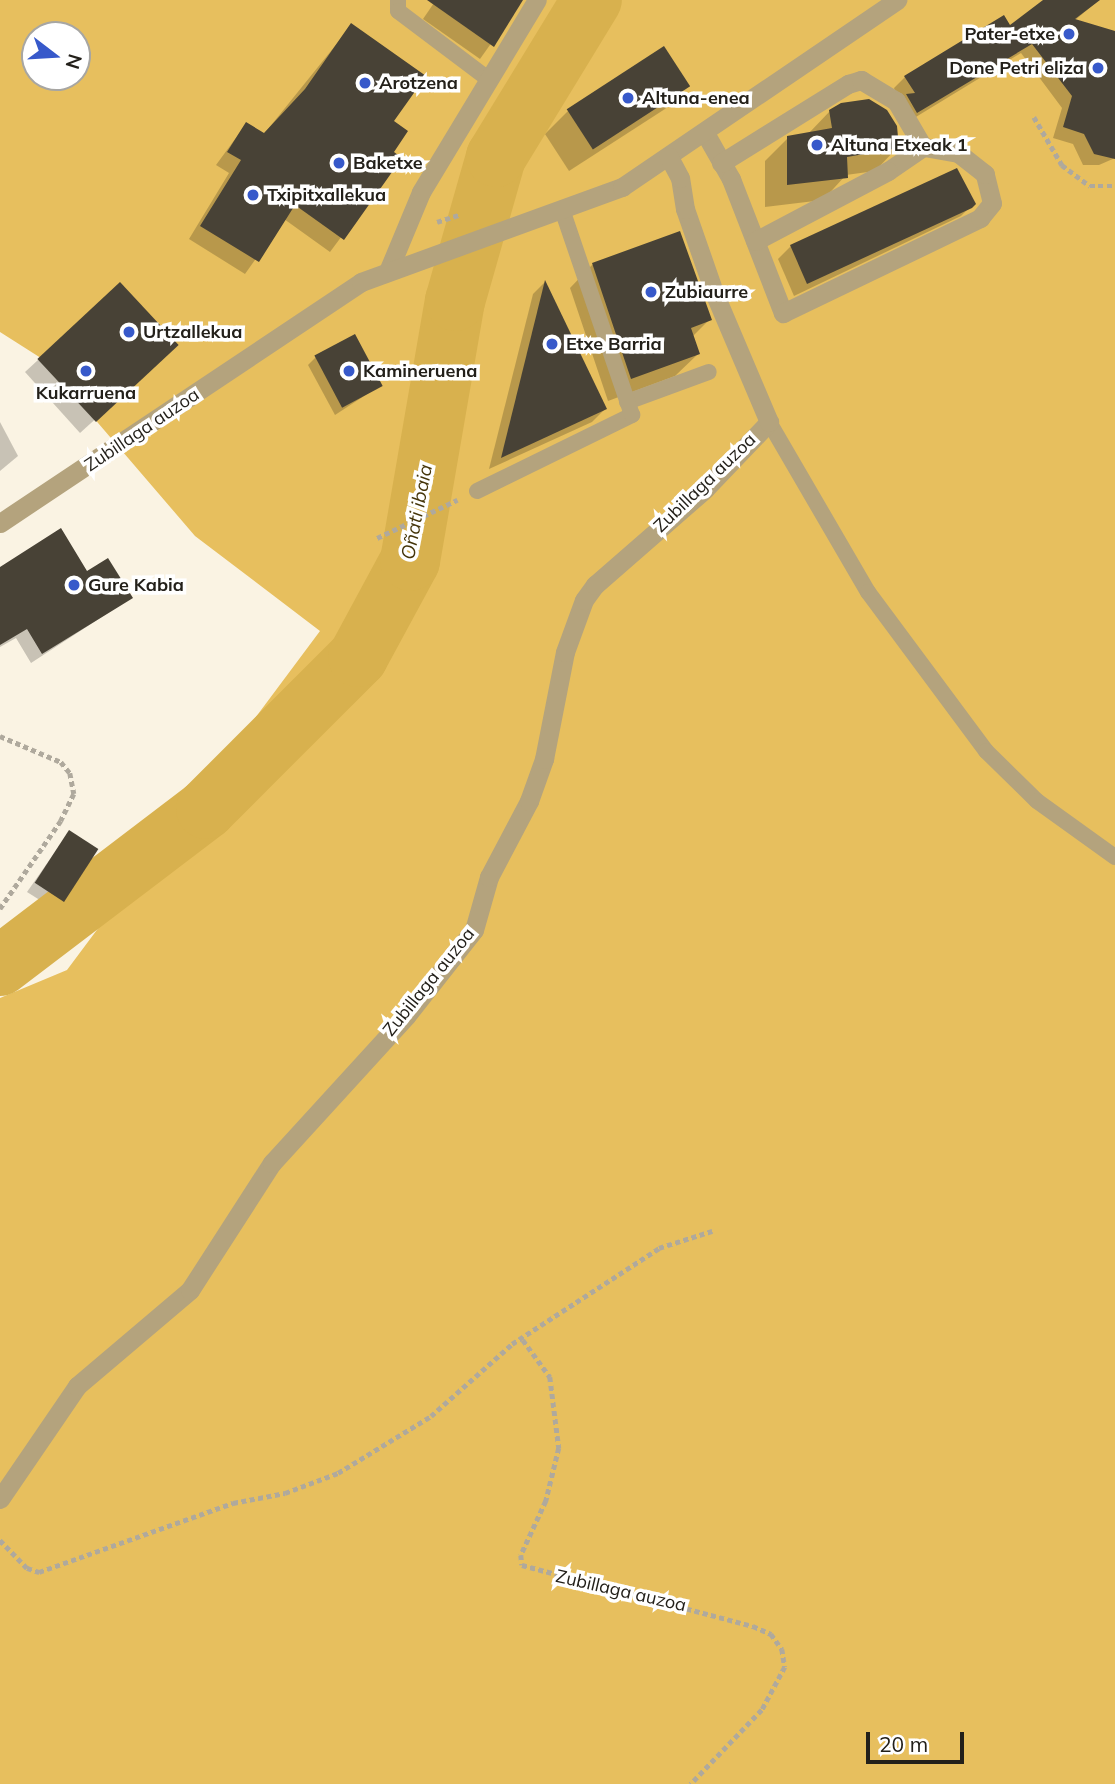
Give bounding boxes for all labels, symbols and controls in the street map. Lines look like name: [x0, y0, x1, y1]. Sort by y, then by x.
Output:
north arrow: [21, 21, 91, 91]
place label: Pater-etxe: [964, 23, 1055, 45]
marker: Pater-etxe: [1061, 26, 1077, 42]
text: N: [61, 51, 88, 72]
place label: Done Petri eliza: [949, 57, 1084, 79]
marker: Done Petri eliza: [1090, 60, 1106, 76]
place label: Arotzena: [379, 72, 458, 94]
marker: Arotzena: [357, 75, 373, 91]
place label: Altuna-enea: [642, 87, 750, 109]
marker: Altuna-enea: [620, 90, 636, 106]
place label: Altuna Etxeak 1: [831, 134, 968, 156]
marker: Altuna Etxeak 1: [809, 137, 825, 153]
place label: Baketxe: [353, 152, 423, 174]
marker: Baketxe: [331, 155, 347, 171]
place label: Txipitxallekua: [267, 184, 386, 206]
marker: Txipitxallekua: [245, 187, 261, 203]
place label: Zubiaurre: [665, 281, 748, 303]
marker: Zubiaurre: [643, 284, 659, 300]
place label: Urtzallekua: [143, 321, 242, 343]
marker: Urtzallekua: [121, 324, 137, 340]
place label: Etxe Barria: [566, 333, 662, 355]
marker: Etxe Barria: [544, 336, 560, 352]
place label: Kamineruena: [363, 360, 477, 382]
marker: Kukarruena: [78, 363, 94, 379]
marker: Kamineruena: [341, 363, 357, 379]
place label: Kukarruena: [36, 382, 136, 404]
street label: Zubillaga auzoa: [81, 384, 203, 476]
street label: Zubillaga auzoa: [650, 429, 760, 537]
water label: Oñati ibaia: [397, 462, 437, 562]
place label: Gure Kabia: [88, 574, 184, 596]
marker: Gure Kabia: [66, 577, 82, 593]
street label: Zubillaga auzoa: [379, 923, 479, 1041]
street label: Zubillaga auzoa: [554, 1565, 688, 1617]
scale bar: [870, 1718, 968, 1762]
text: 20 m: [879, 1731, 928, 1757]

